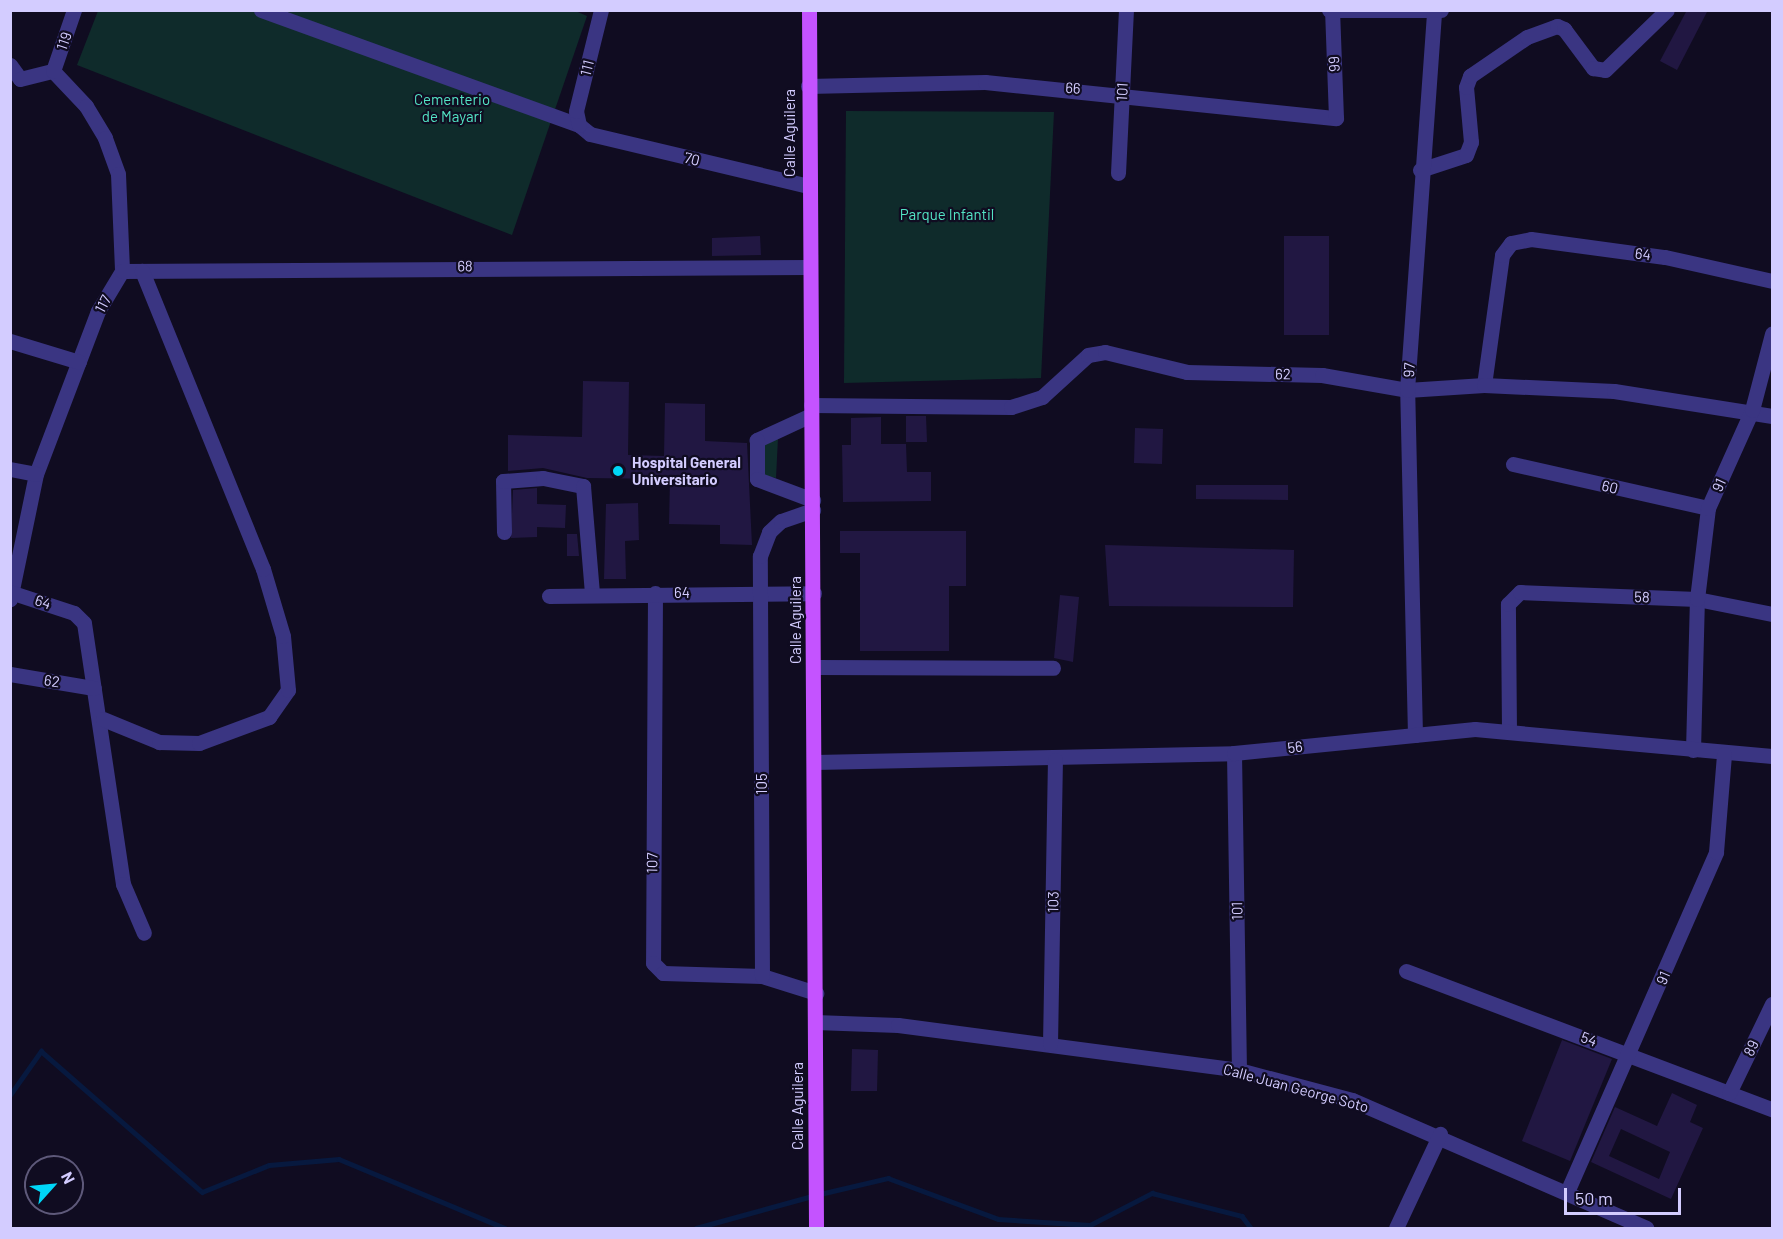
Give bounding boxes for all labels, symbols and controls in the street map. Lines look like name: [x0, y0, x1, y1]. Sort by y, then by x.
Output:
street label: 119: [53, 29, 75, 53]
street label: 99: [1325, 56, 1343, 72]
street label: 111: [576, 58, 598, 78]
street label: 66: [1065, 78, 1081, 98]
street label: 101: [1113, 82, 1131, 102]
street label: Calle Aguilera: [781, 89, 799, 177]
park label: Cementerio de Mayarí: [414, 90, 490, 125]
street label: 70: [682, 148, 702, 170]
park label: Parque Infantil: [900, 206, 994, 224]
street label: 64: [1634, 244, 1652, 264]
street label: 68: [457, 257, 473, 275]
street label: 117: [91, 292, 115, 316]
street label: 97: [1400, 362, 1418, 378]
street label: 62: [1275, 365, 1291, 383]
place label: Hospital General Universitario: [632, 453, 741, 488]
marker: Hospital General Universitario: [609, 462, 627, 480]
street label: 60: [1600, 476, 1620, 498]
street label: 91: [1708, 476, 1730, 494]
street label: Calle Aguilera: [787, 576, 805, 664]
street label: 64: [674, 584, 690, 602]
street label: 58: [1634, 588, 1650, 606]
street label: 64: [33, 591, 53, 613]
street label: 62: [43, 671, 61, 691]
street label: 56: [1286, 737, 1304, 757]
street label: 105: [753, 773, 771, 795]
street label: 107: [643, 852, 661, 874]
street label: 103: [1044, 891, 1062, 913]
street label: 101: [1228, 902, 1246, 920]
street label: 91: [1652, 969, 1674, 987]
street label: 54: [1578, 1028, 1600, 1050]
street label: 89: [1739, 1037, 1763, 1059]
street label: Calle Juan George Soto: [1221, 1060, 1371, 1116]
street label: Calle Aguilera: [789, 1062, 807, 1150]
north arrow: [24, 1155, 84, 1215]
text: N: [58, 1168, 80, 1187]
scale bar: [1567, 1176, 1684, 1214]
text: 50 m: [1575, 1187, 1613, 1209]

